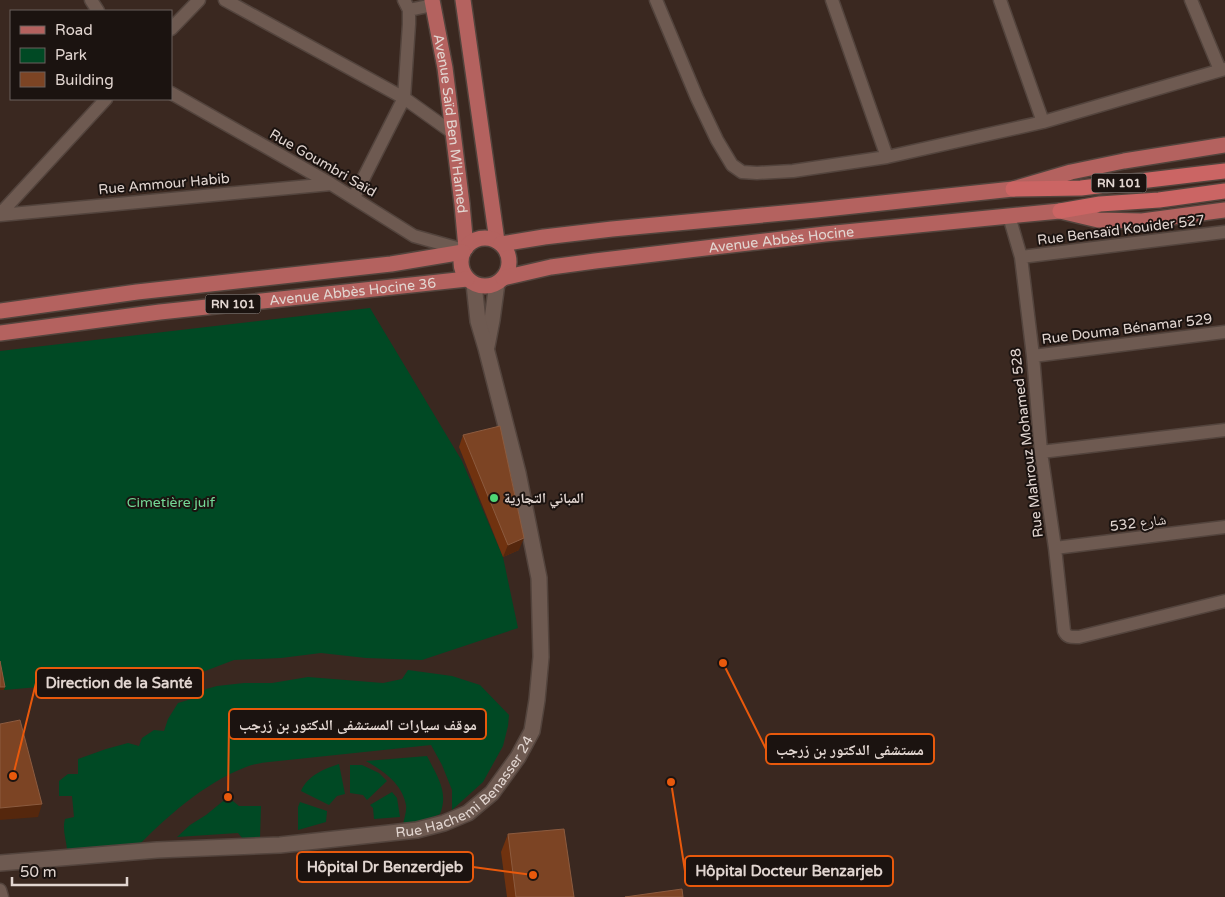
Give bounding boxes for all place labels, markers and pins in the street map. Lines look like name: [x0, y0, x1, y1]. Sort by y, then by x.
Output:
place label: المباني التجارية: [504, 490, 584, 509]
marker: المباني التجارية: [488, 492, 500, 504]
callout: Direction de la Santé: [36, 668, 203, 698]
callout: موقف سيارات المستشفى الدكتور بن زرجب: [229, 709, 486, 739]
callout: مستشفى الدكتور بن زرجب: [766, 734, 934, 764]
callout: Hôpital Dr Benzerdjeb: [297, 852, 473, 882]
callout: Hôpital Docteur Benzarjeb: [685, 856, 893, 886]

